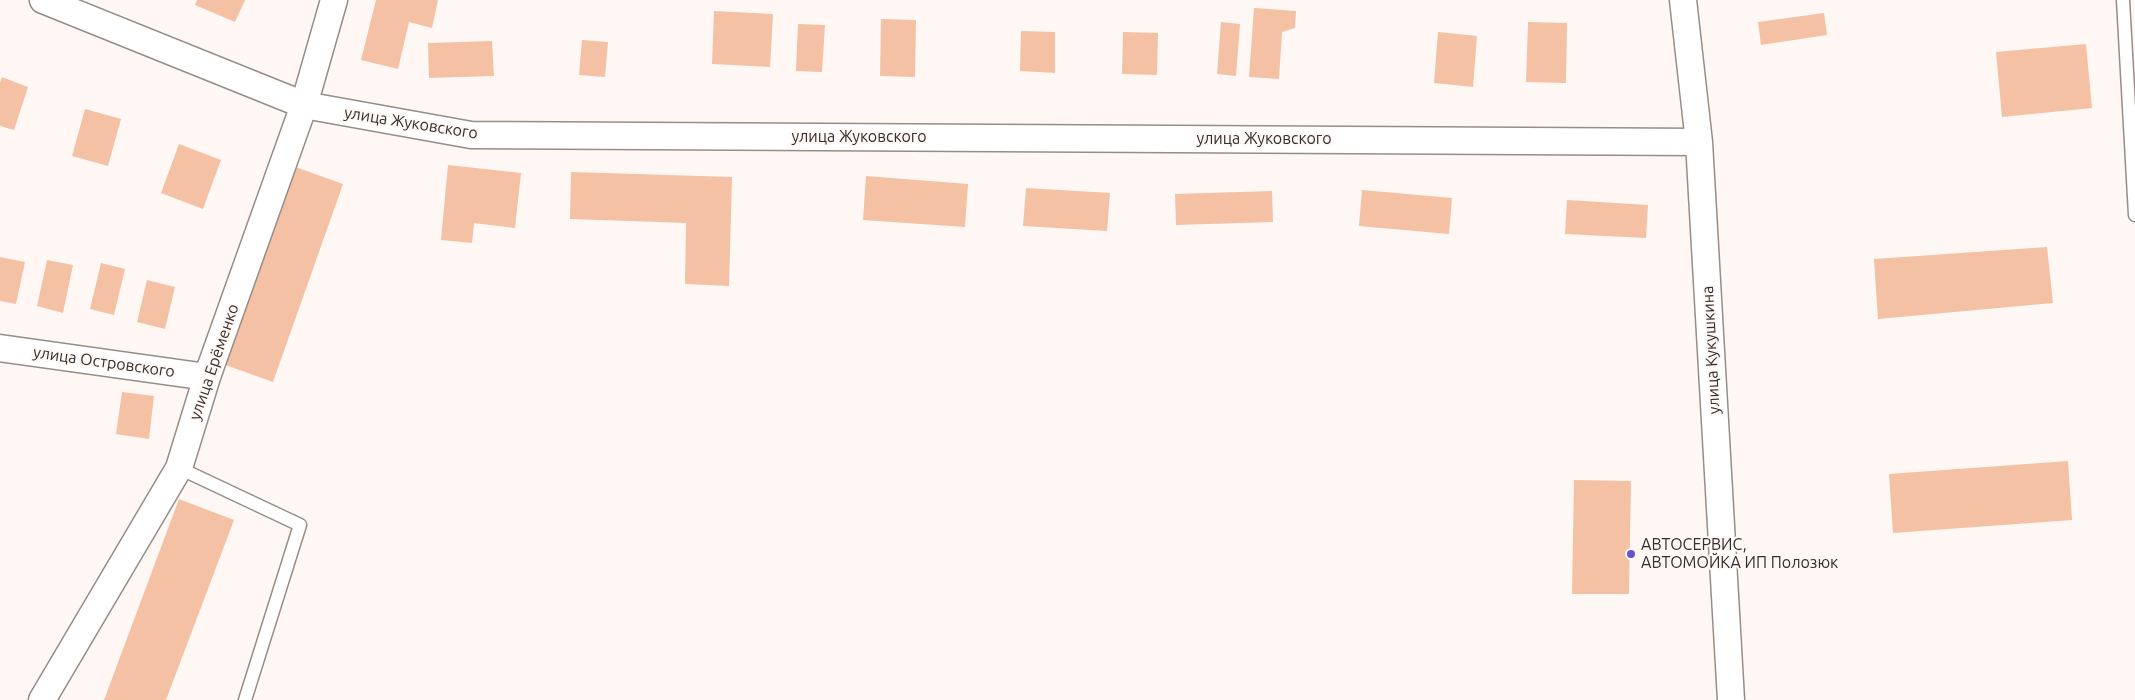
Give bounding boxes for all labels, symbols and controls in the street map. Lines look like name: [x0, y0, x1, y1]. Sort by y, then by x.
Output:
street label: улица Жуковского: [343, 103, 479, 143]
street label: улица Жуковского: [791, 127, 927, 147]
street label: улица Жуковского: [1196, 129, 1332, 149]
street label: улица Кукушкина: [1698, 285, 1724, 415]
street label: улица Ерёменко: [185, 301, 243, 423]
street label: улица Островского: [32, 343, 176, 381]
place label: АВТОСЕРВИС, АВТОМОЙКА ИП Полозюк: [1641, 535, 1838, 573]
marker: АВТОСЕРВИС, АВТОМОЙКА ИП Полозюк: [1625, 548, 1637, 560]

